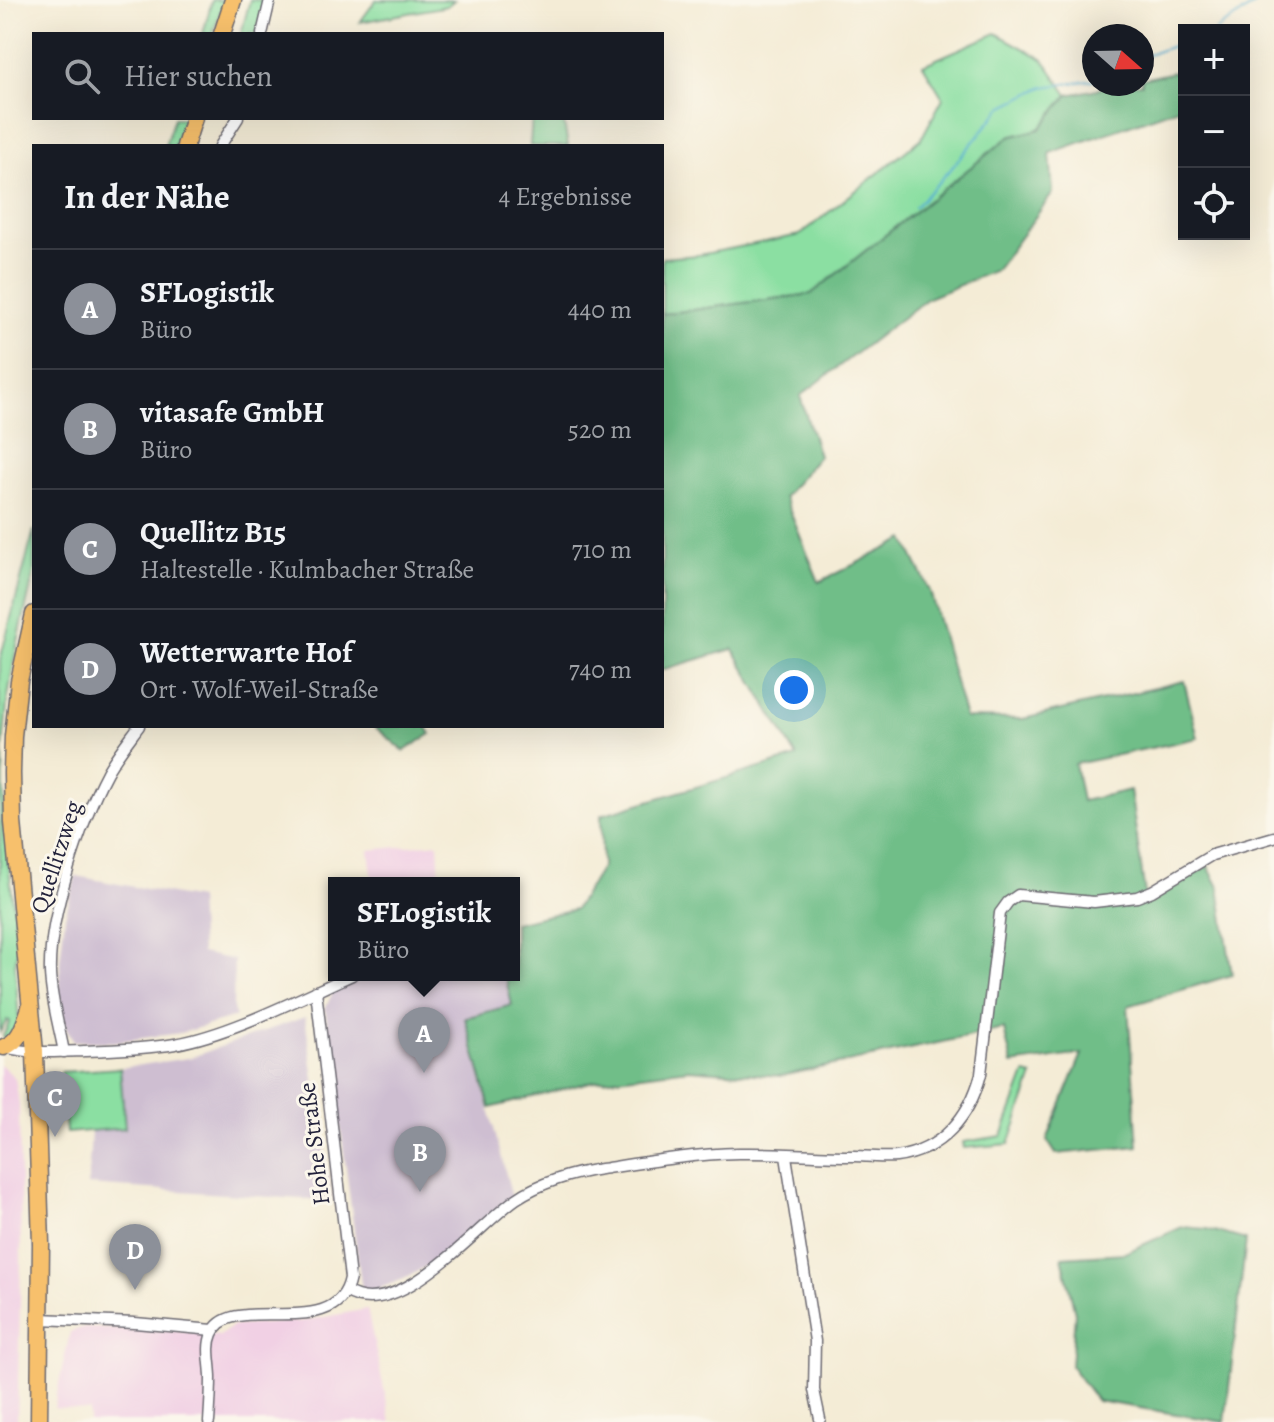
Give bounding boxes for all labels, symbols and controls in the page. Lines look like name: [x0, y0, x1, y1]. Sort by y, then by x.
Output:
north arrow: [1082, 24, 1154, 96]
map controls: [1178, 24, 1250, 240]
button: +: [1178, 24, 1250, 96]
search box: [32, 32, 664, 120]
icon: search: [60, 54, 104, 98]
text: Hier suchen: [124, 56, 273, 96]
button: −: [1178, 96, 1250, 168]
button: locate: [1178, 168, 1250, 240]
text: In der Nähe: [64, 173, 230, 220]
text: 4 Ergebnisse: [499, 179, 632, 214]
text: SFLogistik: [140, 272, 274, 312]
text: A: [82, 292, 98, 327]
text: 440 m: [568, 292, 632, 327]
text: Büro: [140, 312, 192, 347]
text: vitasafe GmbH: [140, 392, 324, 432]
text: B: [82, 412, 98, 447]
text: 520 m: [568, 412, 632, 447]
text: Büro: [140, 432, 192, 467]
text: Quellitz B15: [140, 512, 286, 552]
text: C: [82, 532, 98, 567]
text: 710 m: [572, 532, 632, 567]
text: Haltestelle · Kulmbacher Straße: [140, 552, 474, 587]
text: Wetterwarte Hof: [140, 632, 352, 672]
text: D: [81, 652, 99, 687]
text: 740 m: [569, 652, 632, 687]
your location: [774, 670, 814, 710]
text: Ort · Wolf-Weil-Straße: [140, 672, 379, 707]
street label: Quellitzweg: [23, 796, 89, 918]
popup: [328, 877, 520, 981]
text: SFLogistik: [357, 892, 491, 932]
text: Büro: [357, 932, 409, 967]
pin: A: [398, 1007, 450, 1073]
pin: C: [29, 1071, 81, 1137]
street label: Hohe Straße: [291, 1081, 337, 1207]
pin: B: [394, 1126, 446, 1192]
pin: D: [109, 1224, 161, 1290]

